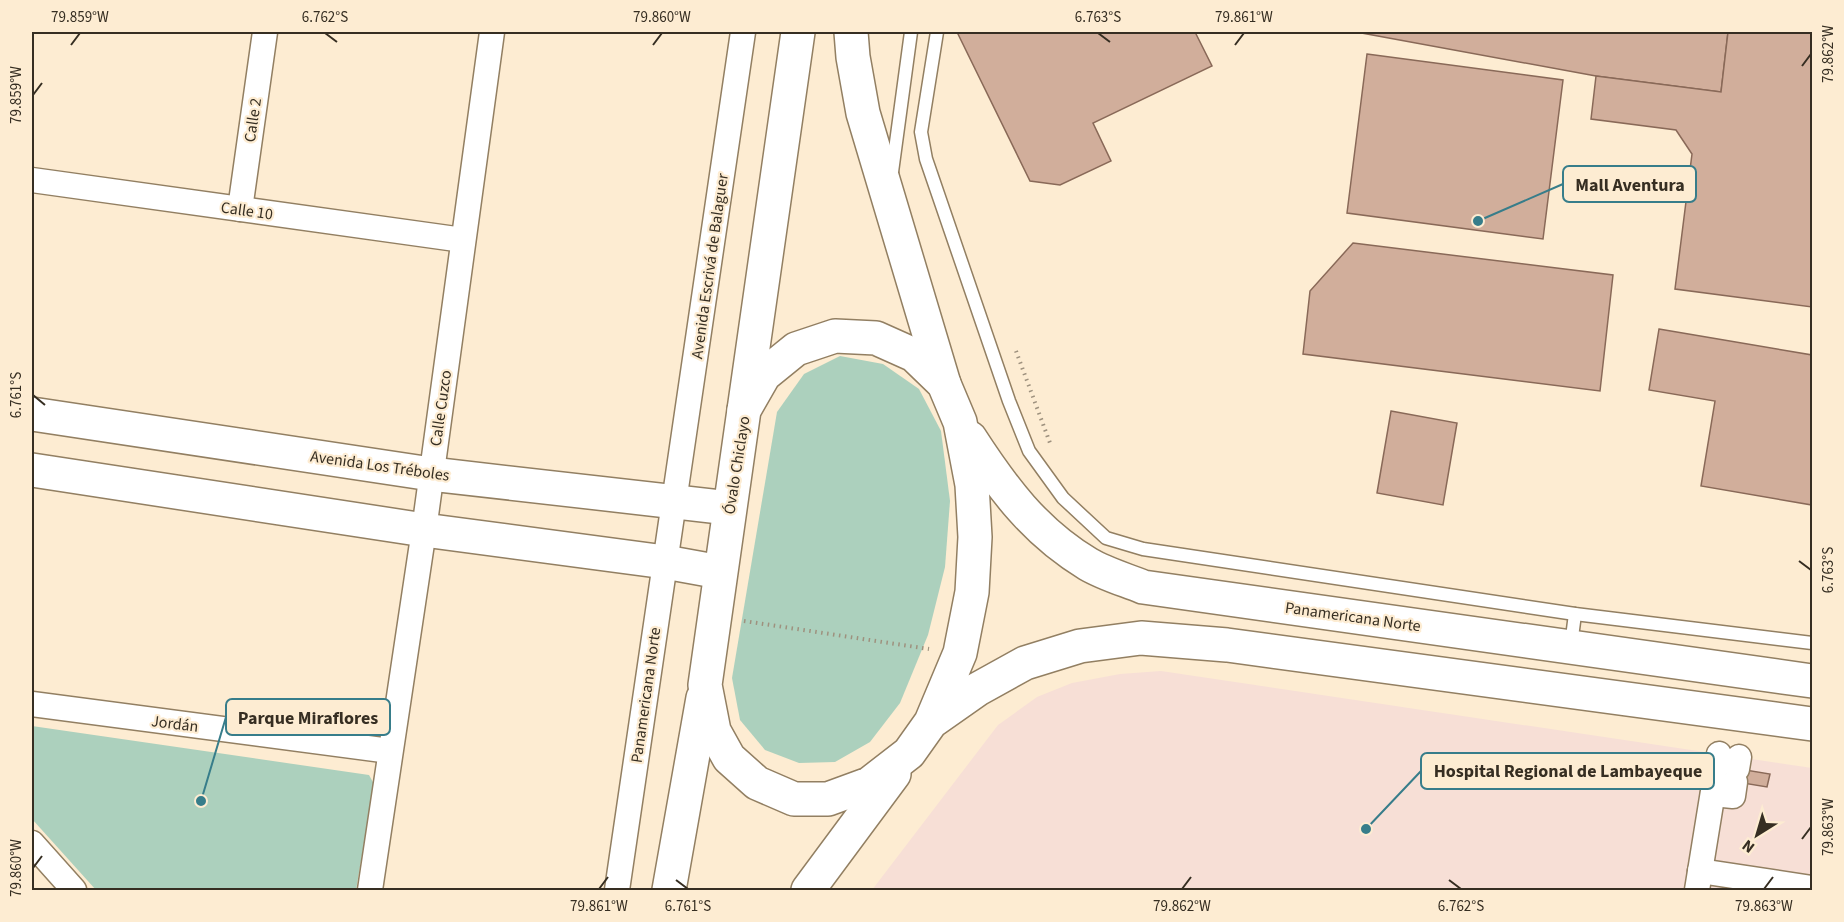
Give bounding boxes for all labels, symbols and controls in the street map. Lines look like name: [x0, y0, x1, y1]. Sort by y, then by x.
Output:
text: 79.859°W: [51, 7, 109, 28]
text: 6.762°S: [302, 7, 348, 28]
text: 79.860°W: [633, 7, 691, 28]
text: 6.763°S: [1075, 7, 1121, 28]
text: 79.861°W: [1215, 7, 1273, 28]
text: 79.862°W: [1818, 25, 1839, 83]
text: 79.859°W: [6, 66, 27, 124]
street label: Calle 2: [239, 97, 267, 144]
callout: Mall Aventura: [1563, 166, 1696, 202]
street label: Avenida Escrivá de Balaguer: [686, 172, 734, 360]
text: Mall Aventura: [1575, 173, 1685, 198]
street label: Calle 10: [219, 196, 274, 226]
street label: Calle Cuzco: [425, 369, 457, 448]
text: 6.761°S: [6, 372, 27, 418]
street label: Óvalo Chiclayo: [718, 414, 756, 516]
street label: Avenida Los Tréboles: [309, 445, 451, 487]
text: 6.763°S: [1818, 547, 1839, 593]
street label: Panamericana Norte: [1284, 597, 1422, 637]
street label: Panamericana Norte: [626, 626, 666, 764]
callout: Parque Miraflores: [226, 699, 390, 735]
text: Parque Miraflores: [238, 706, 378, 731]
street label: Jordán: [150, 710, 200, 738]
callout: Hospital Regional de Lambayeque: [1421, 753, 1714, 789]
text: Hospital Regional de Lambayeque: [1434, 759, 1702, 784]
text: 79.863°W: [1818, 798, 1839, 856]
north arrow: [1727, 805, 1787, 865]
text: N: [1738, 834, 1759, 858]
text: 79.860°W: [6, 839, 27, 897]
text: 79.861°W: [570, 896, 628, 917]
text: 6.761°S: [665, 896, 711, 917]
text: 79.862°W: [1153, 896, 1211, 917]
text: 6.762°S: [1438, 896, 1484, 917]
text: 79.863°W: [1735, 896, 1793, 917]

